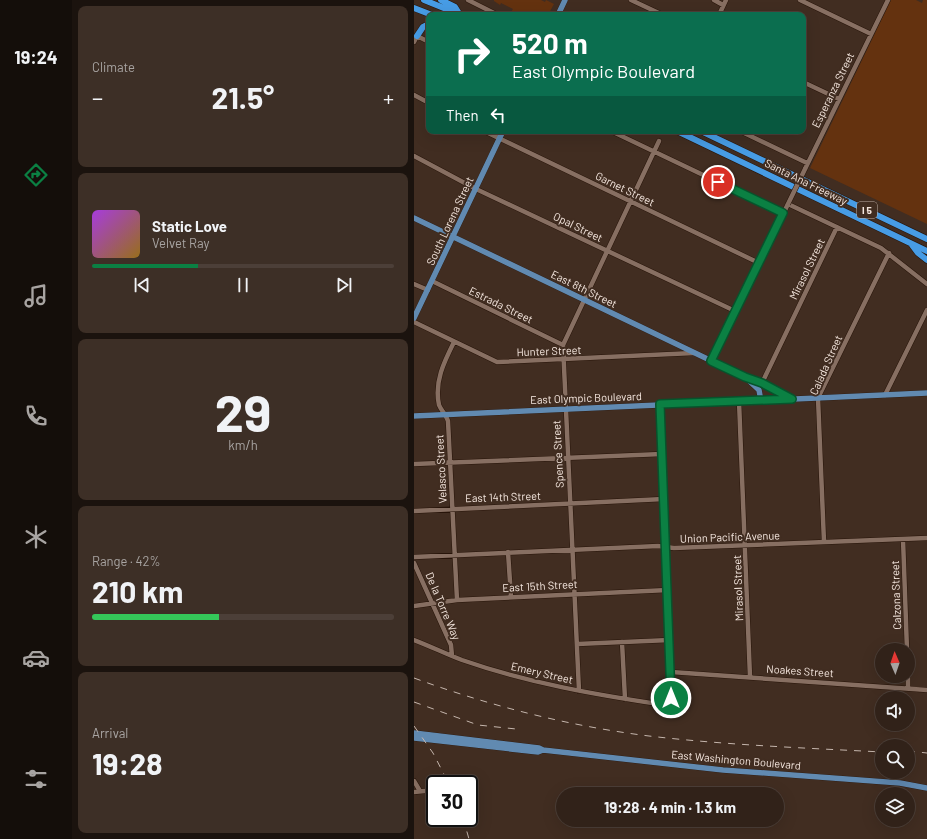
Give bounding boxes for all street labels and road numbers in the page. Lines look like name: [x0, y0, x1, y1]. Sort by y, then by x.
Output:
street label: Esperanza Street: [809, 50, 856, 130]
street label: Santa Ana Freeway: [763, 156, 850, 207]
street label: Garnet Street: [594, 169, 657, 208]
street label: South Lorena Street: [423, 174, 476, 267]
road number: I 5: [857, 202, 877, 218]
street label: Opal Street: [551, 209, 605, 244]
street label: Mirasol Street: [786, 236, 827, 301]
street label: East 8th Street: [549, 267, 619, 310]
street label: Estrada Street: [467, 283, 535, 326]
street label: Calada Street: [807, 333, 845, 397]
street label: Hunter Street: [516, 343, 582, 358]
street label: East Olympic Boulevard: [530, 389, 642, 406]
street label: Spence Street: [549, 420, 566, 488]
street label: Velasco Street: [432, 434, 449, 504]
street label: East 14th Street: [465, 489, 541, 504]
street label: Union Pacific Avenue: [680, 528, 780, 545]
street label: Mirasol Street: [730, 555, 745, 621]
street label: Calzona Street: [888, 560, 903, 630]
street label: De la Torre Way: [423, 570, 464, 642]
street label: East 15th Street: [502, 577, 578, 594]
street label: Emery Street: [510, 659, 574, 686]
street label: Noakes Street: [766, 662, 834, 679]
street label: East Washington Boulevard: [671, 747, 801, 772]

